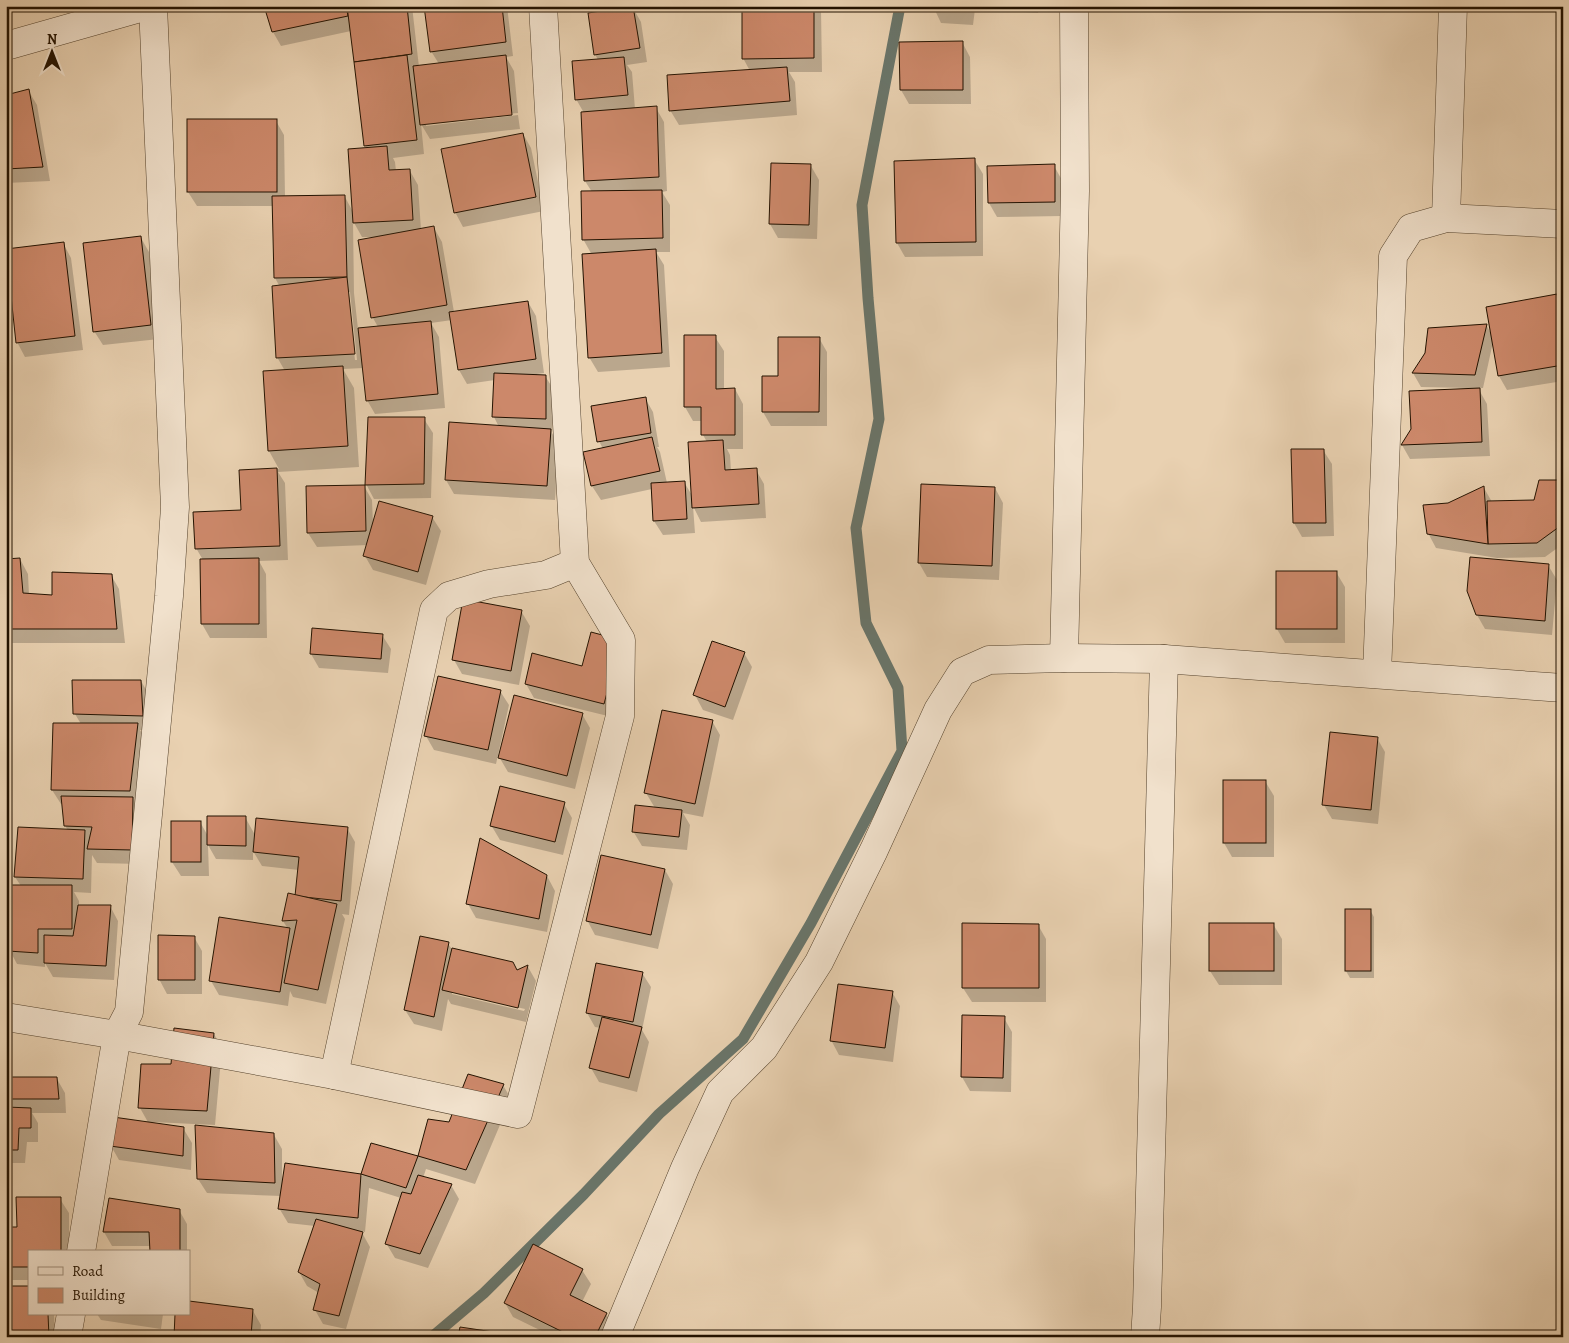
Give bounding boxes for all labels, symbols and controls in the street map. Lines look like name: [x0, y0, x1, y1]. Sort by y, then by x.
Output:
north arrow: [28, 28, 78, 78]
text: N: [47, 30, 57, 49]
legend: [28, 1250, 190, 1316]
text: Road: [72, 1261, 104, 1281]
text: Building: [72, 1285, 125, 1305]

